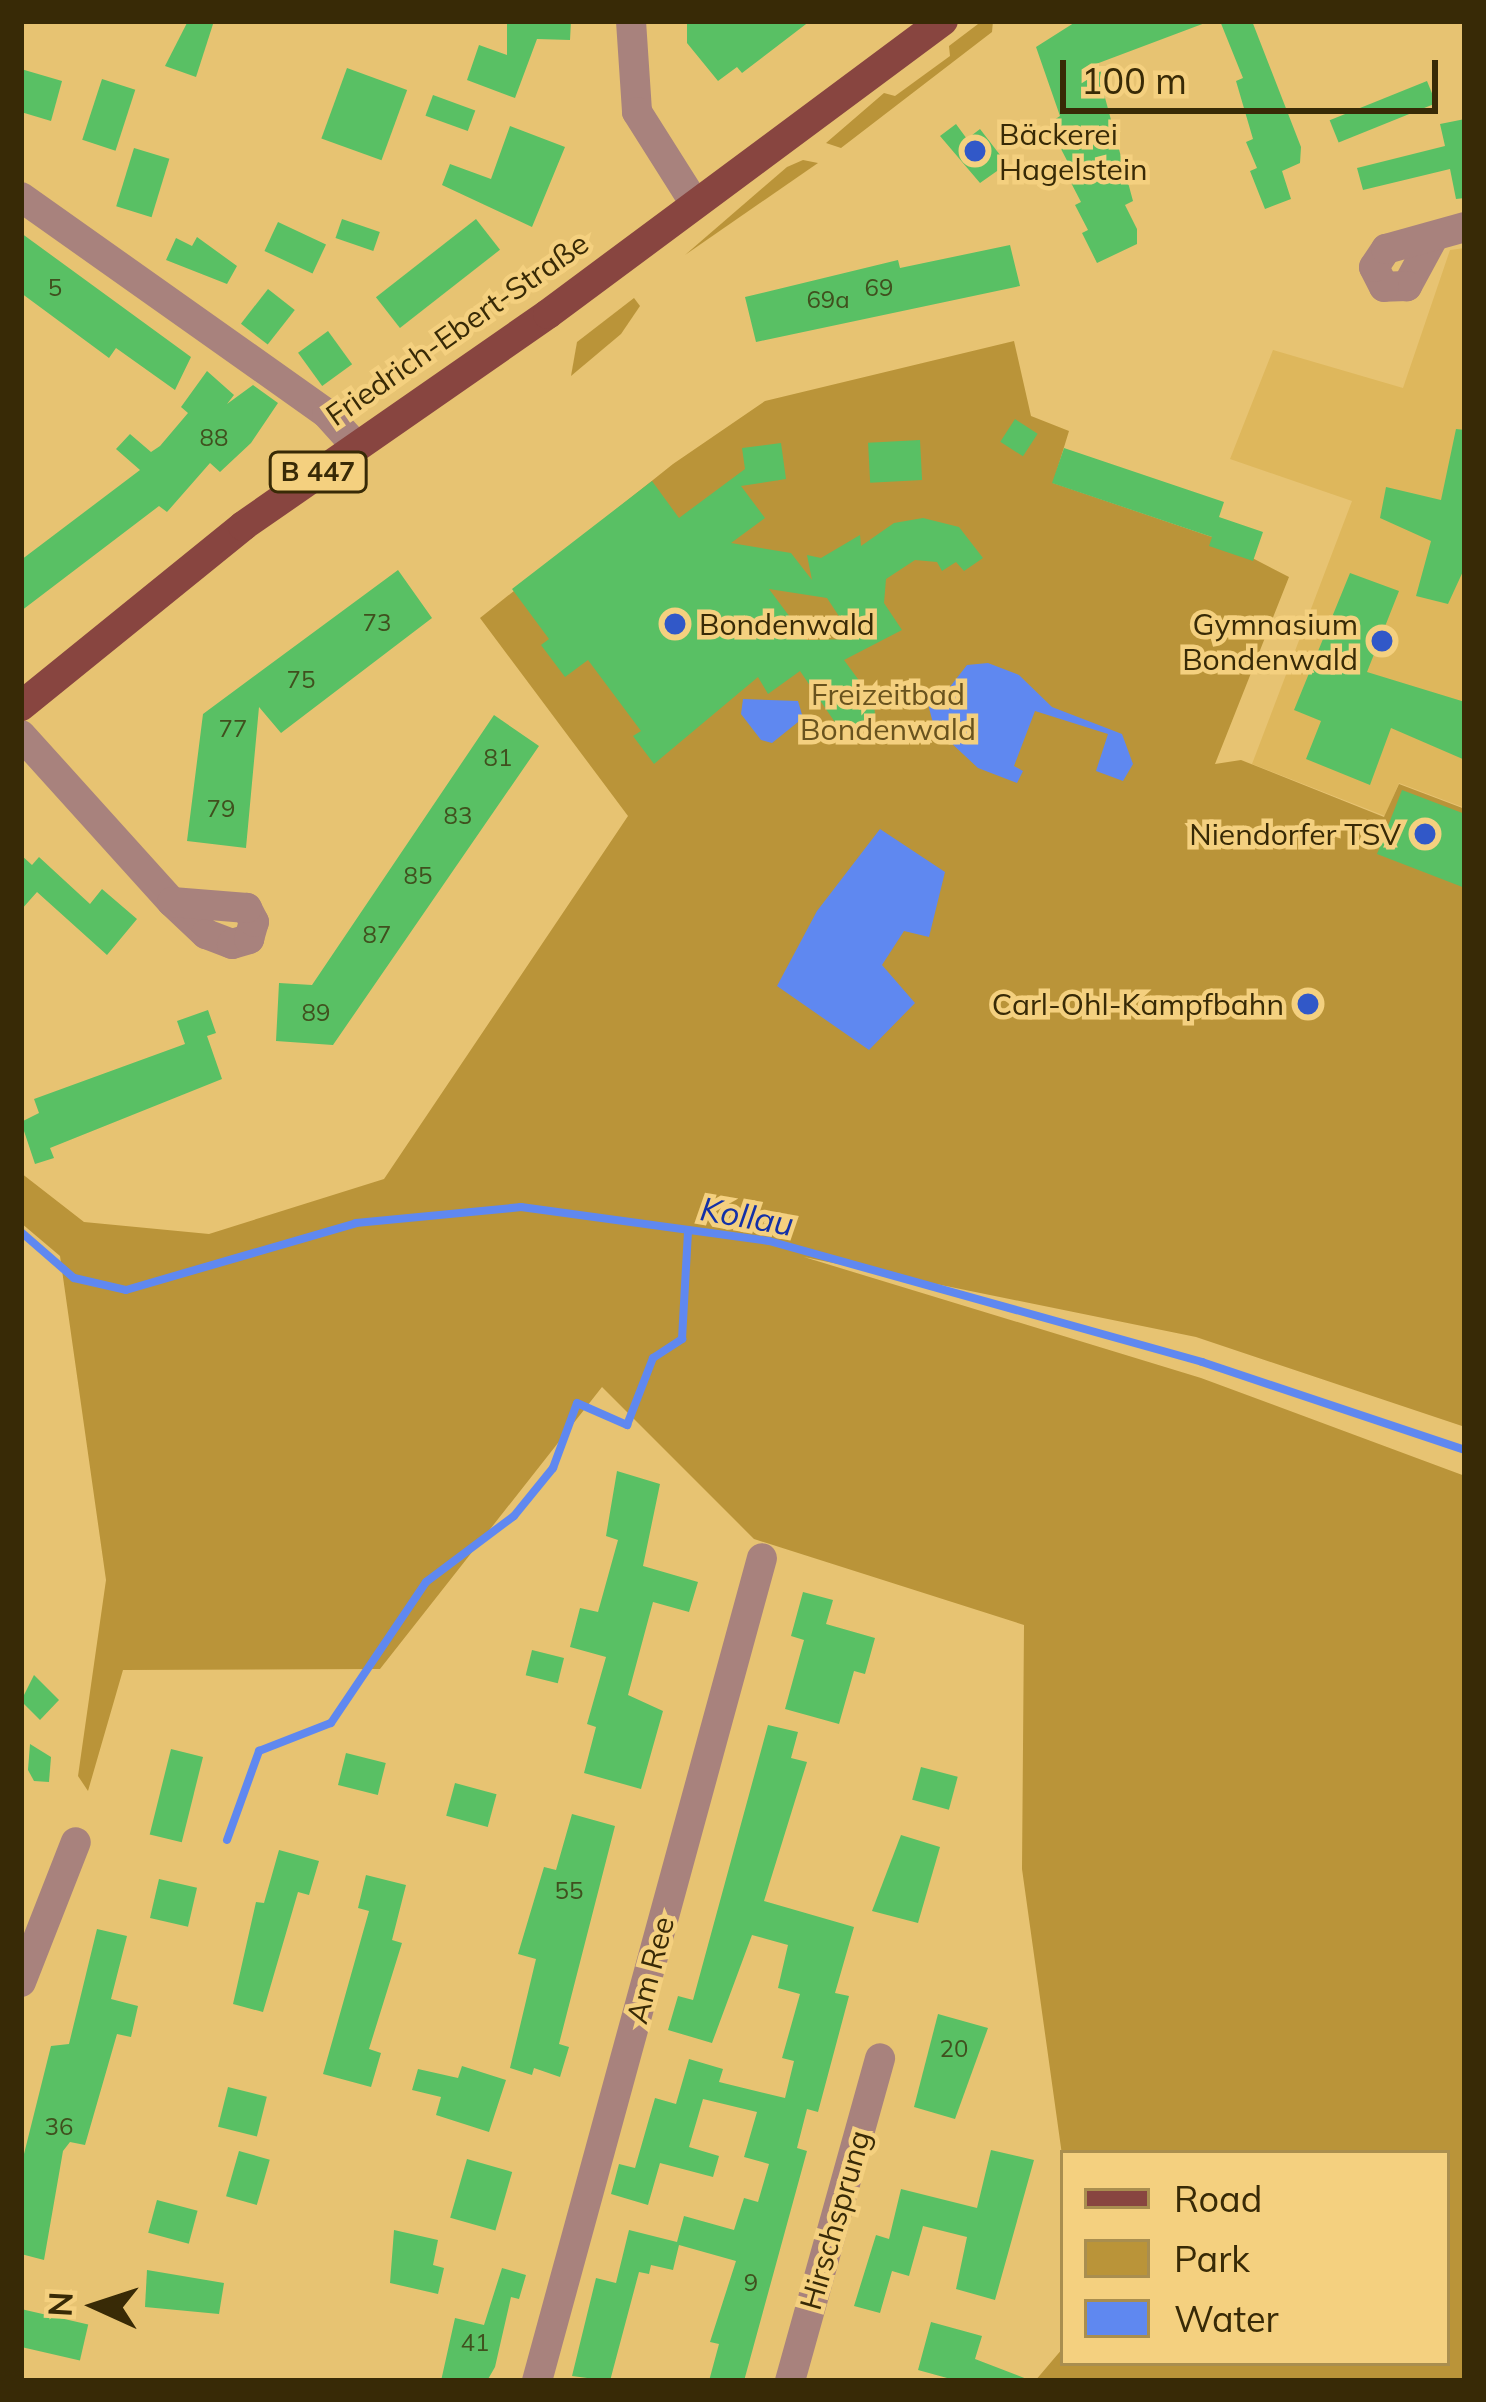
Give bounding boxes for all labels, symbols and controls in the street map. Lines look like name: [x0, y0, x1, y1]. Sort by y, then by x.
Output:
scale bar: [1066, 36, 1444, 110]
text: 100 m: [1081, 58, 1187, 103]
place label: Bäckerei Hagelstein: [999, 116, 1148, 186]
marker: Bäckerei Hagelstein: [962, 138, 988, 164]
street label: Friedrich-Ebert-Straße: [319, 225, 595, 433]
house number: 5: [48, 274, 62, 302]
house number: 69: [865, 274, 893, 302]
house number: 69a: [806, 286, 850, 314]
house number: 88: [200, 424, 228, 452]
road number: B 447: [267, 451, 369, 493]
place label: Bondenwald: [699, 606, 875, 642]
place label: Gymnasium Bondenwald: [1182, 606, 1358, 676]
house number: 73: [363, 609, 391, 637]
marker: Bondenwald: [662, 611, 688, 637]
marker: Gymnasium Bondenwald: [1369, 628, 1395, 654]
house number: 75: [287, 666, 315, 694]
park label: Freizeitbad Bondenwald: [800, 676, 976, 746]
house number: 77: [219, 715, 247, 743]
house number: 81: [484, 744, 512, 772]
house number: 79: [207, 795, 235, 823]
house number: 83: [444, 802, 472, 830]
place label: Niendorfer TSV: [1189, 816, 1401, 852]
marker: Niendorfer TSV: [1412, 821, 1438, 847]
house number: 85: [404, 862, 432, 890]
house number: 87: [363, 921, 391, 949]
place label: Carl-Ohl-Kampfbahn: [992, 986, 1284, 1022]
marker: Carl-Ohl-Kampfbahn: [1295, 991, 1321, 1017]
house number: 89: [302, 999, 330, 1027]
water label: Kollau: [697, 1188, 797, 1244]
house number: 55: [555, 1877, 583, 1905]
street label: Am Ree: [618, 1913, 682, 2027]
house number: 20: [940, 2035, 968, 2063]
house number: 36: [45, 2113, 73, 2141]
street label: Hirschsprung: [792, 2126, 878, 2314]
legend: [1060, 2150, 1450, 2366]
text: Road: [1174, 2176, 1262, 2221]
text: Park: [1174, 2236, 1250, 2281]
north arrow: [36, 2246, 156, 2366]
house number: 9: [744, 2269, 758, 2297]
text: N: [38, 2291, 81, 2318]
text: Water: [1174, 2296, 1279, 2341]
house number: 41: [461, 2329, 489, 2357]

